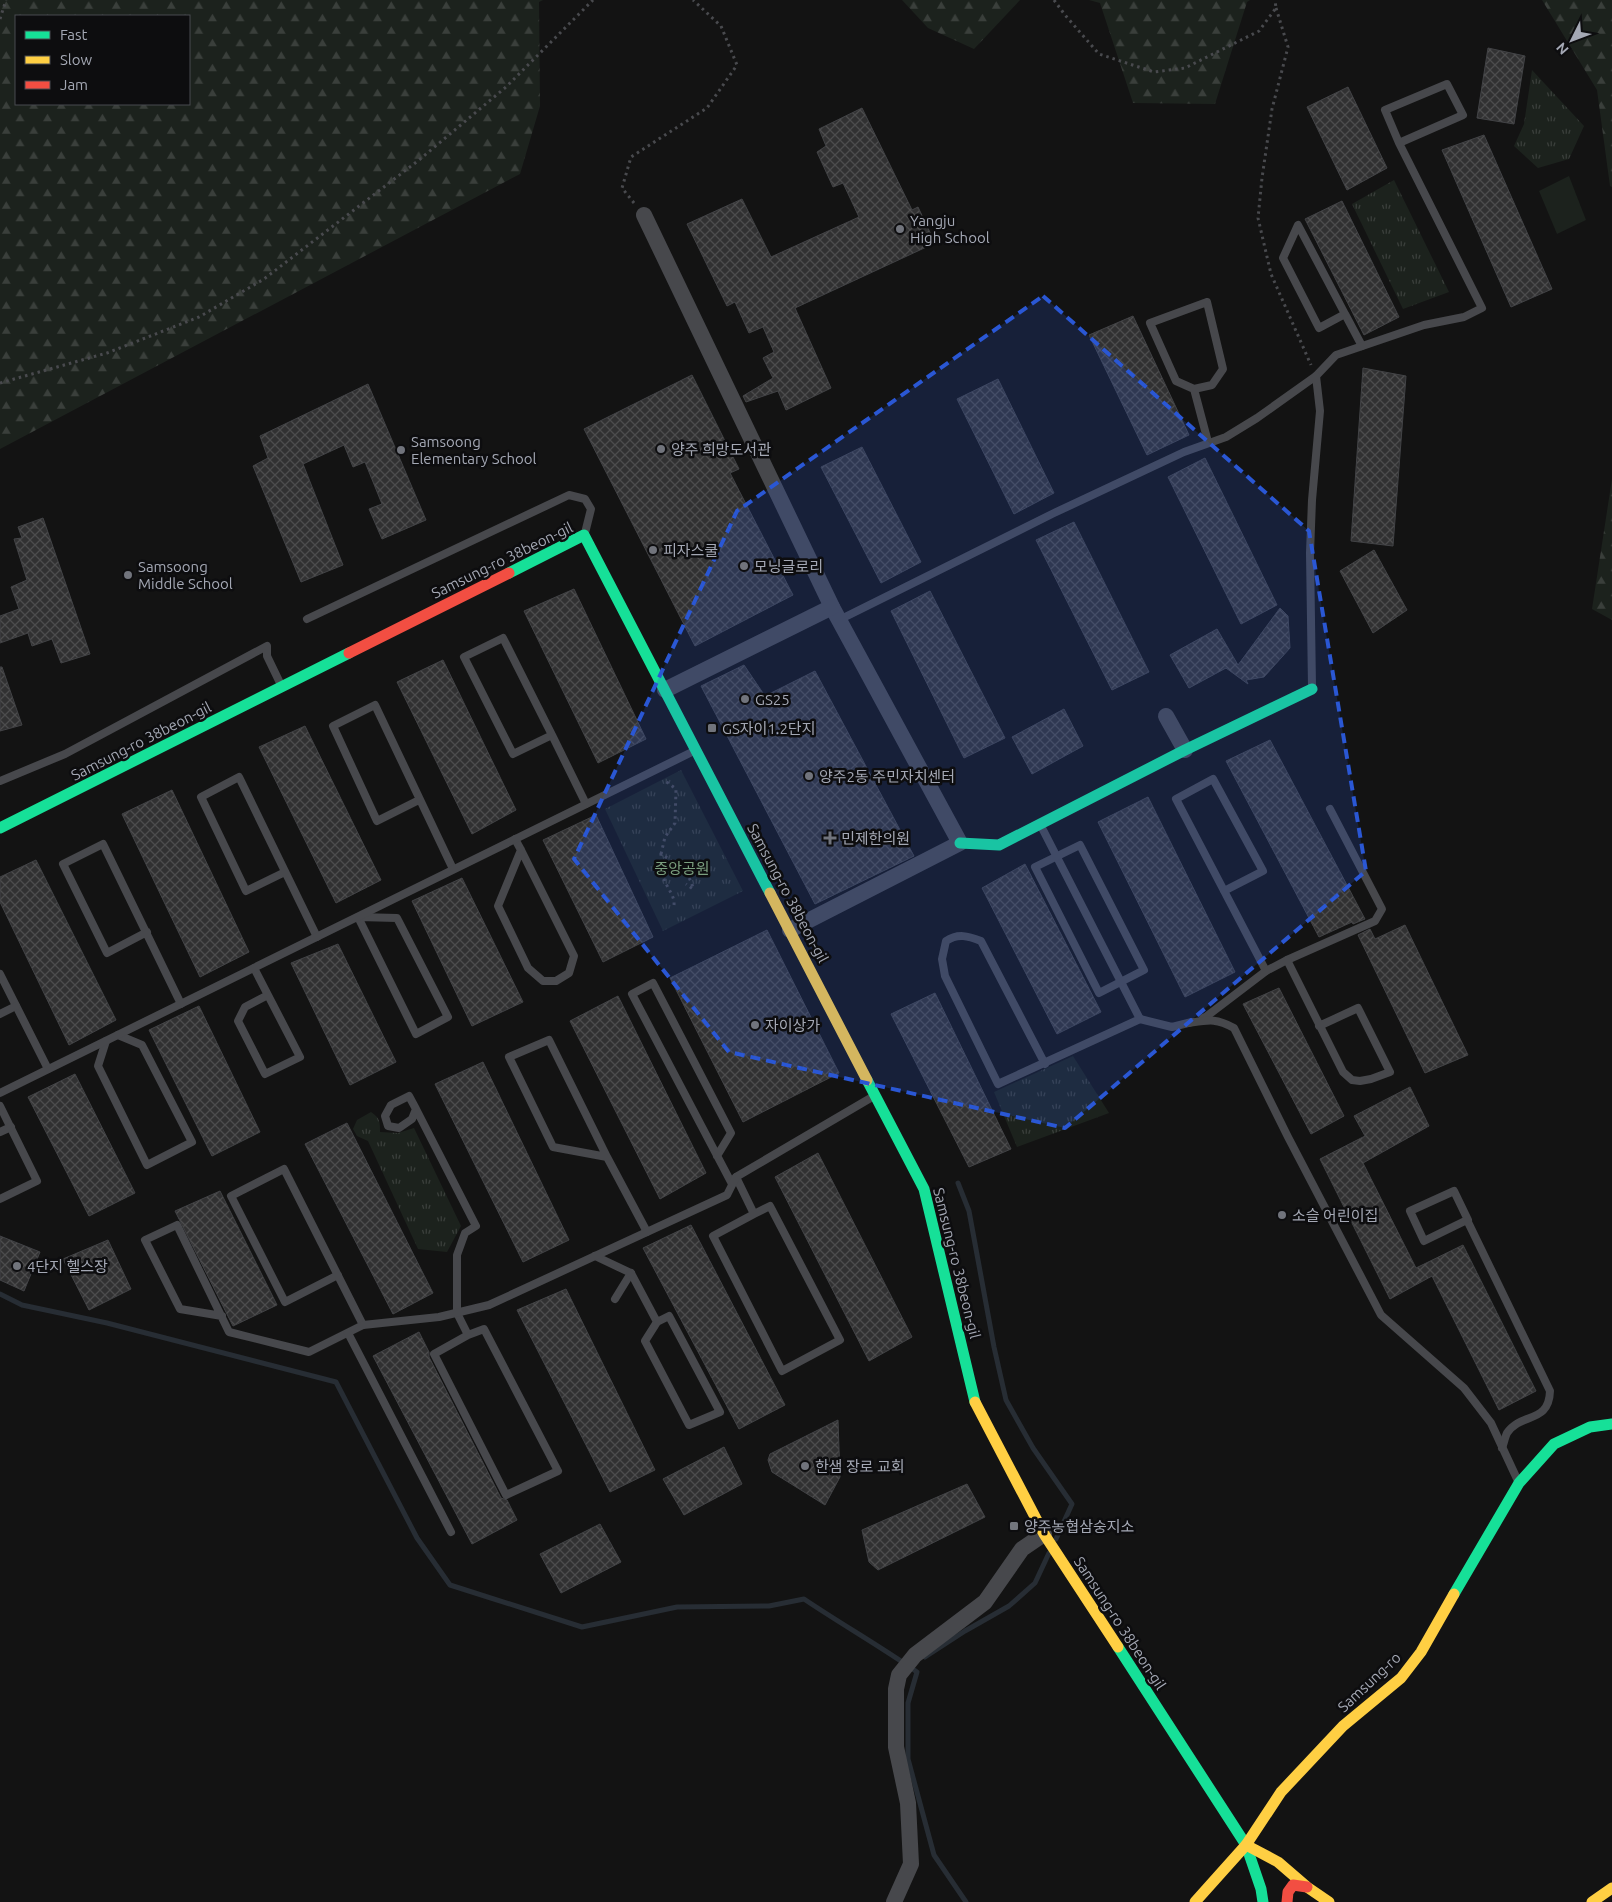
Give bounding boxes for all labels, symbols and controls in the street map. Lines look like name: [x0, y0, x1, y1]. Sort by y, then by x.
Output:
legend: [15, 15, 190, 105]
north arrow: [1547, 15, 1597, 65]
text: Fast: [60, 26, 88, 43]
text: N: [1553, 39, 1572, 58]
text: Slow: [60, 51, 93, 68]
text: Jam: [60, 76, 88, 93]
place label: Yangju High School: [910, 212, 990, 246]
marker: Yangju High School: [894, 223, 906, 235]
place label: Samsoong Elementary School: [411, 433, 537, 467]
place label: 양주 희망도서관: [671, 441, 771, 458]
marker: 양주 희망도서관: [655, 443, 667, 455]
marker: Samsoong Elementary School: [395, 444, 407, 456]
street label: Samsung-ro 38beon-gil: [429, 518, 575, 602]
place label: 피자스쿨: [663, 542, 718, 559]
marker: 피자스쿨: [647, 544, 659, 556]
place label: Samsoong Middle School: [138, 558, 233, 592]
place label: 모닝글로리: [754, 558, 823, 575]
marker: 모닝글로리: [738, 560, 750, 572]
marker: Samsoong Middle School: [122, 569, 134, 581]
place label: GS25: [755, 691, 790, 708]
marker: GS25: [739, 693, 751, 705]
street label: Samsung-ro 38beon-gil: [68, 698, 214, 784]
place label: GS자이1.2단지: [722, 720, 816, 737]
marker: GS자이1.2단지: [706, 722, 718, 734]
place label: 양주2동 주민자치센터: [819, 768, 955, 785]
marker: 양주2동 주민자치센터: [803, 770, 815, 782]
street label: Samsung-ro 38beon-gil: [744, 821, 832, 965]
place label: 민제한의원: [841, 830, 910, 847]
marker: 민제한의원: [823, 831, 837, 845]
park label: 중앙공원: [654, 860, 710, 877]
place label: 자이상가: [765, 1017, 820, 1034]
marker: 자이상가: [749, 1019, 761, 1031]
street label: Samsung-ro 38beon-gil: [930, 1186, 984, 1340]
place label: 소슬 어린이집: [1292, 1207, 1378, 1224]
marker: 소슬 어린이집: [1276, 1209, 1288, 1221]
place label: 4단지 헬스장: [27, 1258, 108, 1275]
marker: 4단지 헬스장: [11, 1260, 23, 1272]
place label: 한샘 장로 교회: [815, 1458, 905, 1475]
marker: 한샘 장로 교회: [799, 1460, 811, 1472]
place label: 양주농협삼숭지소: [1024, 1518, 1135, 1535]
marker: 양주농협삼숭지소: [1008, 1520, 1020, 1532]
street label: Samsung-ro 38beon-gil: [1071, 1553, 1169, 1693]
street label: Samsung-ro: [1334, 1649, 1404, 1715]

